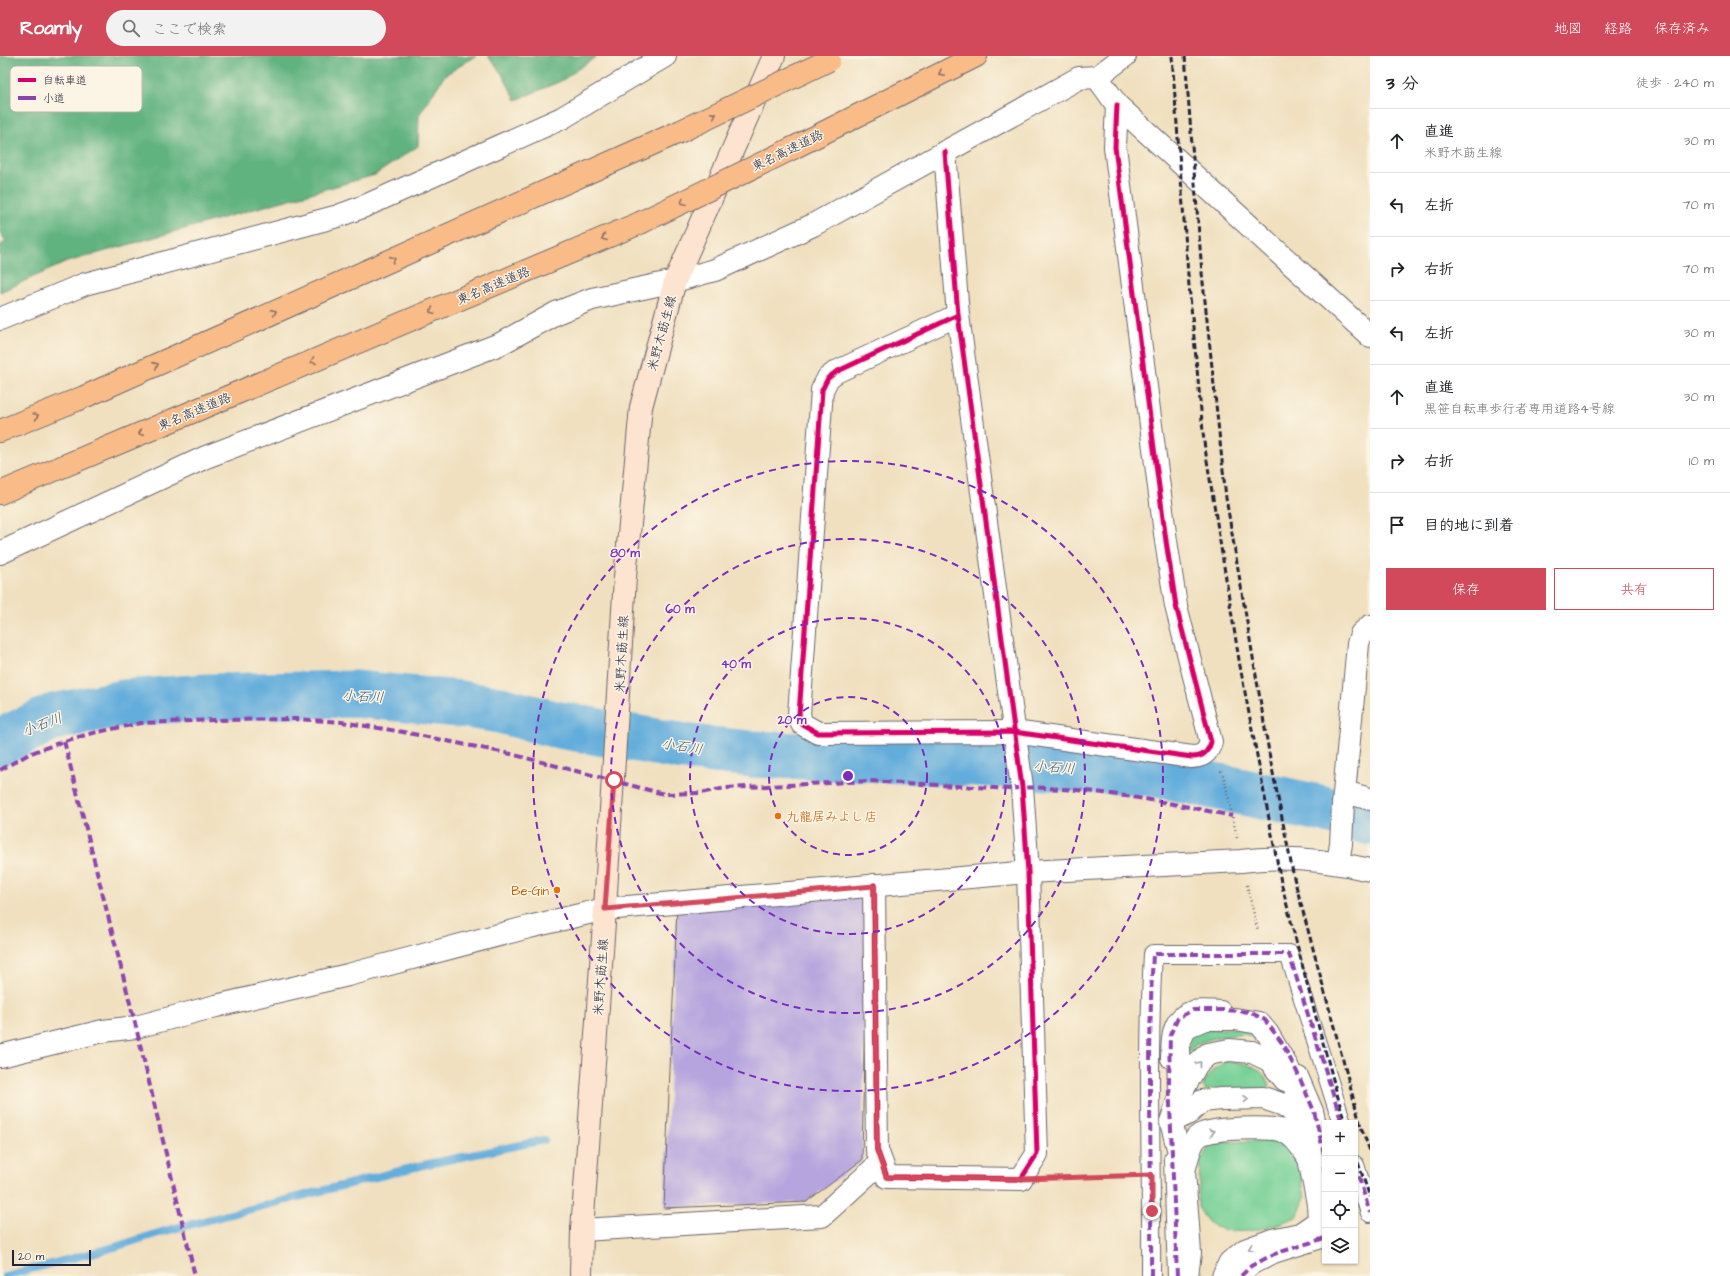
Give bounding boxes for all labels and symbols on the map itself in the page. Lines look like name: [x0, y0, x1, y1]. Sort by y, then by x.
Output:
legend: [10, 66, 142, 112]
one-way arrow: [938, 69, 945, 76]
text: 自転車道: [43, 73, 87, 88]
text: 小道: [43, 91, 65, 106]
one-way arrow: [710, 112, 717, 120]
street label: 東名高速道路: [748, 126, 826, 176]
one-way arrow: [680, 197, 687, 205]
one-way arrow: [600, 233, 608, 241]
one-way arrow: [389, 256, 396, 264]
street label: 東名高速道路: [454, 262, 533, 309]
street label: 米野木莇生線: [643, 292, 681, 373]
one-way arrow: [429, 306, 436, 314]
one-way arrow: [270, 309, 278, 317]
one-way arrow: [309, 356, 317, 364]
one-way arrow: [152, 361, 159, 369]
street label: 東名高速道路: [155, 388, 234, 435]
one-way arrow: [32, 413, 40, 421]
one-way arrow: [138, 429, 145, 437]
text: 80 m: [610, 545, 640, 562]
text: 60 m: [665, 601, 695, 618]
street label: 米野木莇生線: [611, 614, 633, 693]
text: 40 m: [721, 656, 752, 673]
water label: 小石川: [341, 686, 384, 708]
water label: 小石川: [19, 708, 66, 742]
text: 20 m: [777, 712, 807, 729]
water label: 小石川: [660, 734, 704, 760]
water label: 小石川: [1032, 757, 1076, 779]
centre of rings: [841, 769, 855, 783]
route start: [605, 771, 623, 789]
place label: 九龍居みよし店: [786, 808, 877, 826]
marker: 九龍居みよし店: [773, 811, 783, 821]
place label: Be-Gin: [511, 882, 550, 900]
marker: Be-Gin: [552, 885, 562, 895]
street label: 米野木莇生線: [589, 937, 613, 1017]
one-way arrow: [1194, 1061, 1201, 1068]
one-way arrow: [1243, 1095, 1249, 1103]
one-way arrow: [1209, 1128, 1216, 1137]
route end: [1143, 1202, 1161, 1220]
one-way arrow: [1248, 1243, 1255, 1251]
scale bar: [12, 1248, 91, 1267]

